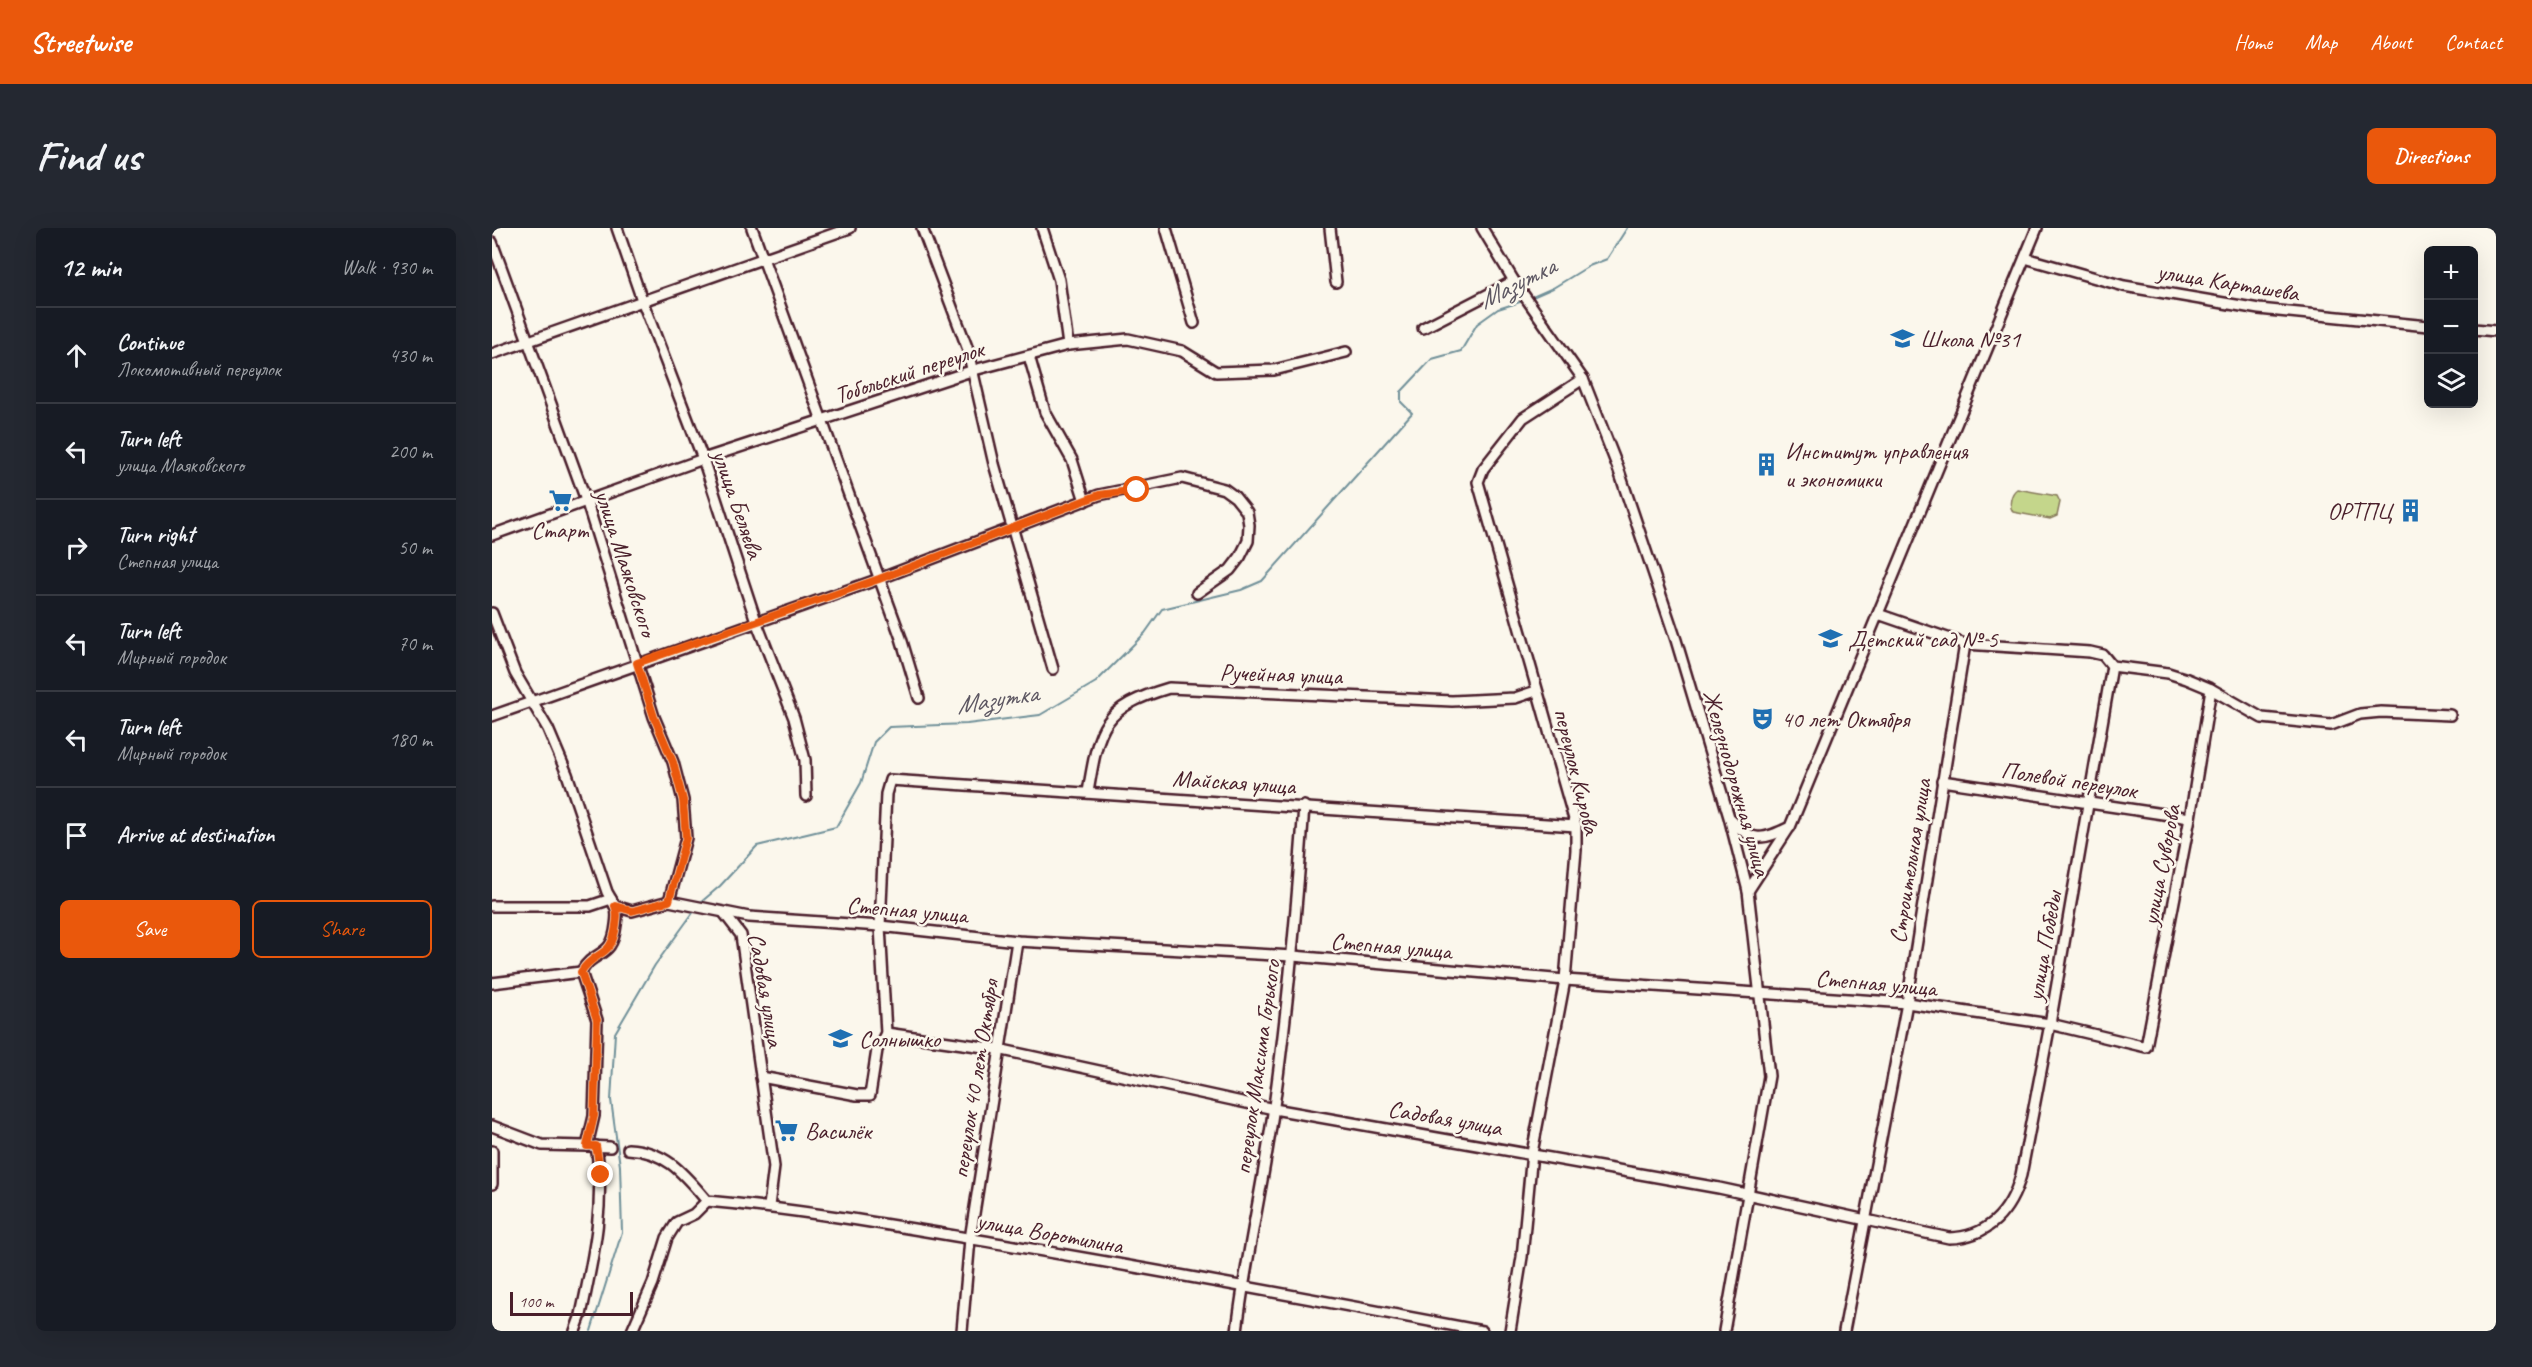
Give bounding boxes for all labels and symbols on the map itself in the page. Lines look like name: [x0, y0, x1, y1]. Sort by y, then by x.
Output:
water label: Мазутка: [1473, 248, 1564, 316]
street label: улица Карташева: [2153, 256, 2302, 308]
place label: Школа №31: [1920, 324, 2021, 354]
school or university icon: Школа №31: [1889, 326, 1915, 352]
street label: Тобольский переулок: [831, 333, 989, 410]
place label: Институт управления и экономики: [1785, 436, 1969, 494]
street label: улица Беляева: [705, 444, 771, 564]
building icon: Институт управления и экономики: [1754, 452, 1780, 478]
route start: [1123, 476, 1149, 502]
street label: улица Маяковского: [588, 484, 665, 643]
supermarket icon: Старт: [547, 487, 573, 513]
place label: ОРТПЦ: [2328, 496, 2394, 526]
building icon: ОРТПЦ: [2397, 498, 2423, 524]
place label: Старт: [531, 515, 589, 545]
place label: Детский сад № 5: [1848, 624, 1999, 654]
school or university icon: Детский сад № 5: [1817, 626, 1843, 652]
street label: Ручейная улица: [1219, 657, 1344, 691]
water label: Мазутка: [954, 676, 1043, 722]
street label: Железнодорожная улица: [1696, 686, 1778, 881]
place label: 40 лет Октября: [1781, 704, 1911, 734]
street label: переулок Кирова: [1547, 705, 1608, 839]
theatre icon: 40 лет Октября: [1750, 706, 1776, 732]
street label: Полевой переулок: [1999, 755, 2141, 806]
street label: Майская улица: [1172, 763, 1298, 801]
street label: Строительная улица: [1882, 775, 1938, 945]
street label: улица Суворова: [2134, 801, 2188, 930]
street label: улица Победы: [2019, 887, 2069, 1005]
street label: Степная улица: [845, 890, 971, 930]
street label: Степная улица: [1329, 926, 1455, 966]
street label: Садовая улица: [741, 931, 791, 1051]
street label: переулок Максима Горького: [1227, 956, 1287, 1176]
street label: Степная улица: [1814, 963, 1940, 1003]
street label: переулок 40 лет Октября: [944, 976, 1006, 1180]
place label: Солнышко: [859, 1024, 942, 1054]
school or university icon: Солнышко: [828, 1026, 854, 1052]
street label: Садовая улица: [1386, 1093, 1506, 1143]
place label: Василёк: [805, 1116, 873, 1146]
supermarket icon: Василёк: [774, 1118, 800, 1144]
route end: [587, 1161, 613, 1187]
street label: улица Воротилина: [973, 1205, 1127, 1261]
scale bar: [510, 1289, 633, 1316]

